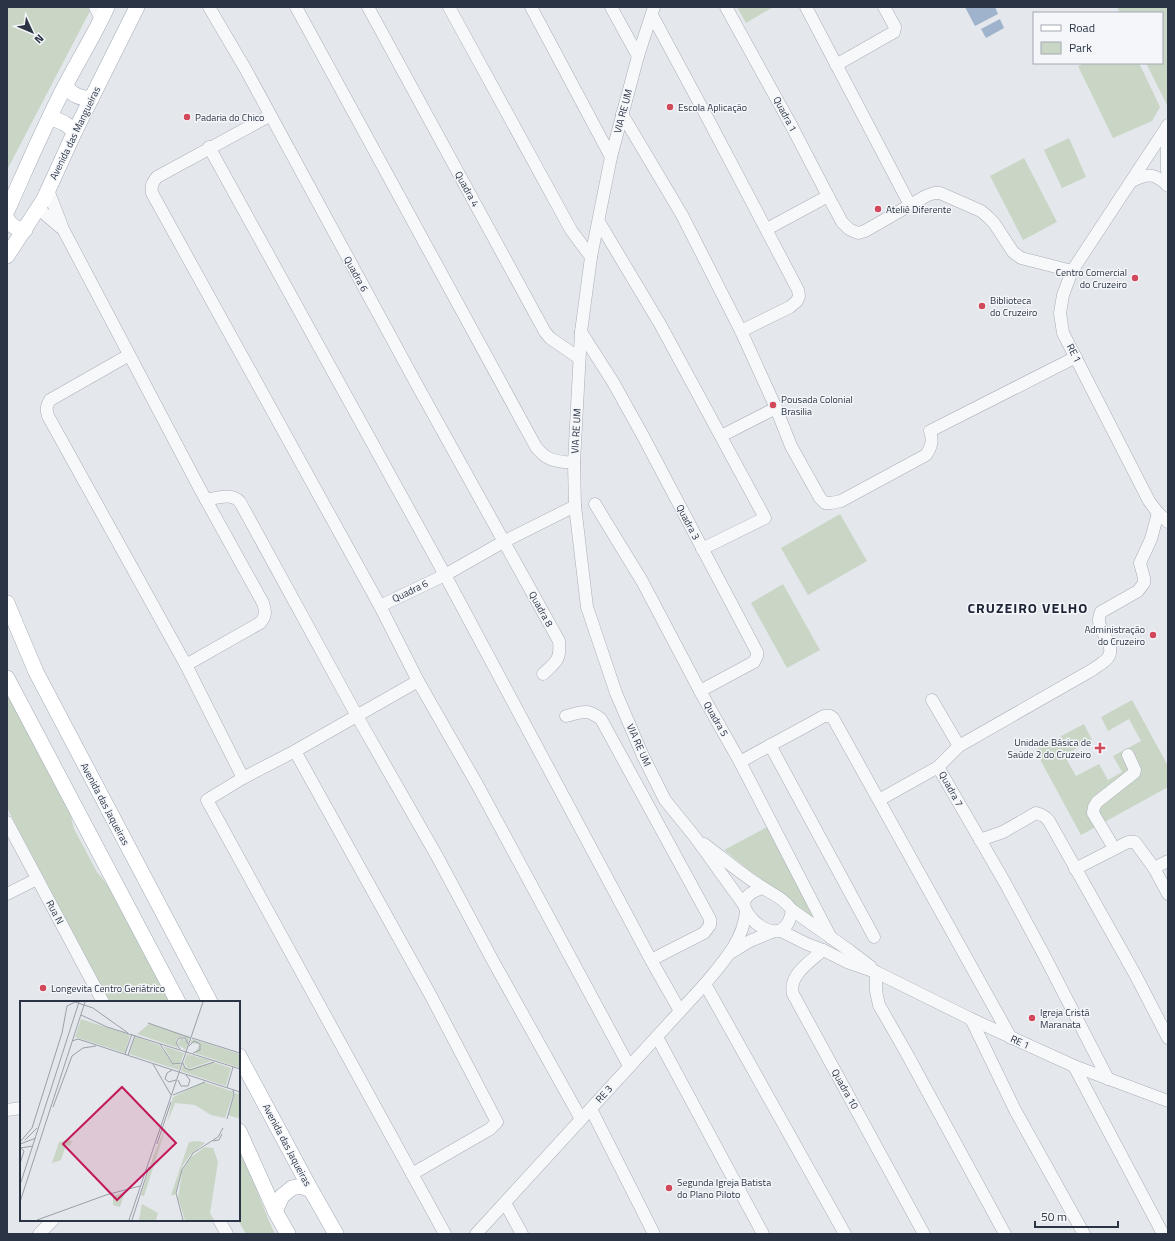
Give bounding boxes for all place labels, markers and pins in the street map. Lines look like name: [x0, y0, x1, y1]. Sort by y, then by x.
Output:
place label: Escola Aplicação: [678, 100, 747, 115]
marker: Escola Aplicação: [665, 102, 675, 112]
place label: Padaria do Chico: [195, 110, 264, 125]
marker: Padaria do Chico: [182, 112, 192, 122]
place label: Ateliê Diferente: [886, 202, 951, 217]
marker: Ateliê Diferente: [873, 204, 883, 214]
place label: Centro Comercial do Cruzeiro: [1056, 265, 1127, 292]
marker: Centro Comercial do Cruzeiro: [1130, 273, 1140, 283]
place label: Biblioteca do Cruzeiro: [990, 293, 1037, 320]
marker: Biblioteca do Cruzeiro: [977, 301, 987, 311]
place label: Pousada Colonial Brasilia: [781, 392, 853, 419]
marker: Pousada Colonial Brasilia: [768, 400, 778, 410]
place label: Administração do Cruzeiro: [1084, 622, 1145, 649]
marker: Administração do Cruzeiro: [1148, 630, 1158, 640]
place label: Unidade Básica de Saúde 2 do Cruzeiro: [1008, 735, 1091, 762]
marker: Unidade Básica de Saúde 2 do Cruzeiro: [1094, 742, 1106, 754]
place label: Longevita Centro Geriátrico: [51, 981, 165, 996]
marker: Longevita Centro Geriátrico: [38, 983, 48, 993]
place label: Igreja Cristã Maranata: [1040, 1005, 1090, 1032]
marker: Igreja Cristã Maranata: [1027, 1013, 1037, 1023]
place label: Segunda Igreja Batista do Plano Piloto: [677, 1175, 771, 1202]
marker: Segunda Igreja Batista do Plano Piloto: [664, 1183, 674, 1193]

